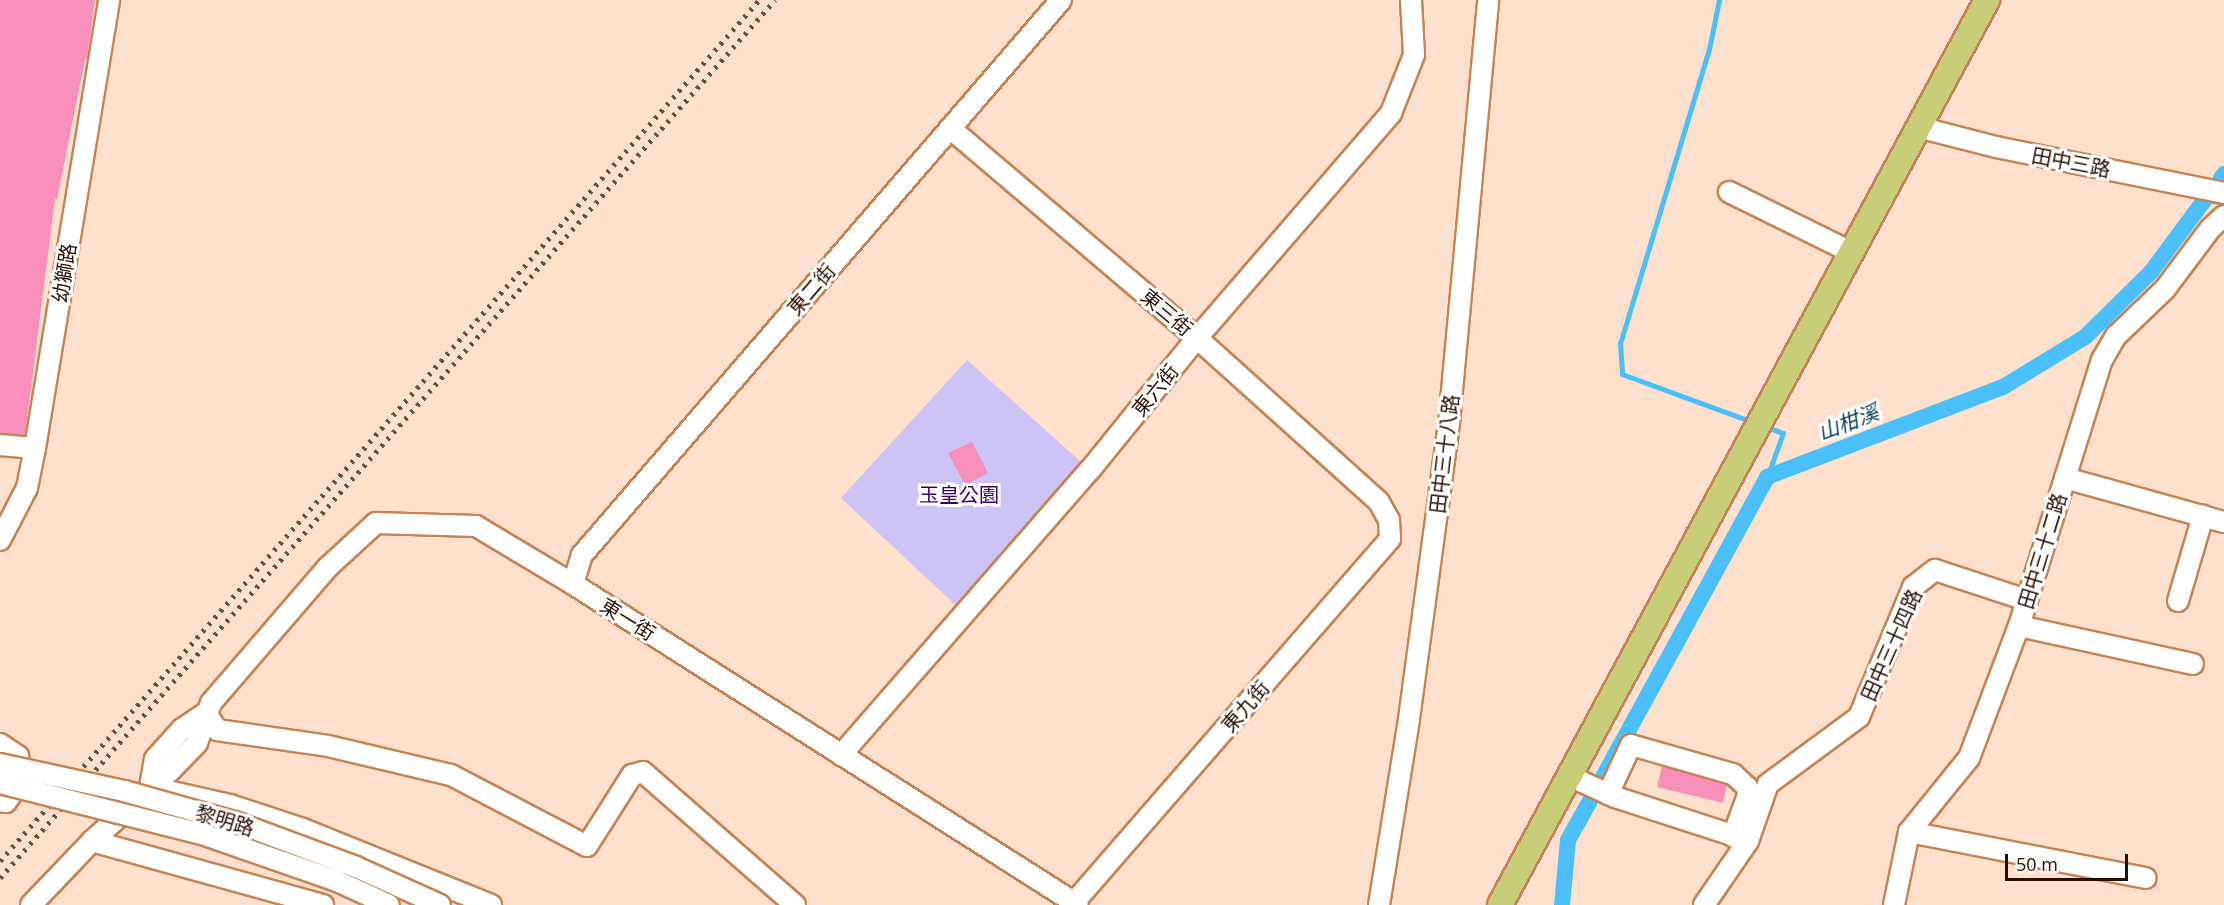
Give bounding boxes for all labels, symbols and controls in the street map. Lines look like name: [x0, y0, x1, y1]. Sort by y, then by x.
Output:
street label: 田中三路: [2029, 143, 2113, 181]
street label: 幼獅路: [47, 241, 81, 305]
street label: 東二街: [782, 258, 840, 320]
street label: 東三街: [1136, 284, 1198, 340]
street label: 東六街: [1127, 359, 1183, 421]
street label: 田中三十八路: [1425, 393, 1463, 515]
water label: 山柑溪: [1814, 399, 1882, 445]
park label: 玉皇公園: [919, 482, 999, 506]
street label: 田中三十二路: [2013, 490, 2071, 612]
street label: 田中三十四路: [1856, 585, 1926, 705]
street label: 東一街: [596, 593, 660, 645]
street label: 東九街: [1216, 675, 1274, 737]
street label: 黎明路: [193, 800, 257, 840]
scale bar: [2008, 842, 2131, 880]
text: 50 m: [2016, 852, 2058, 876]

